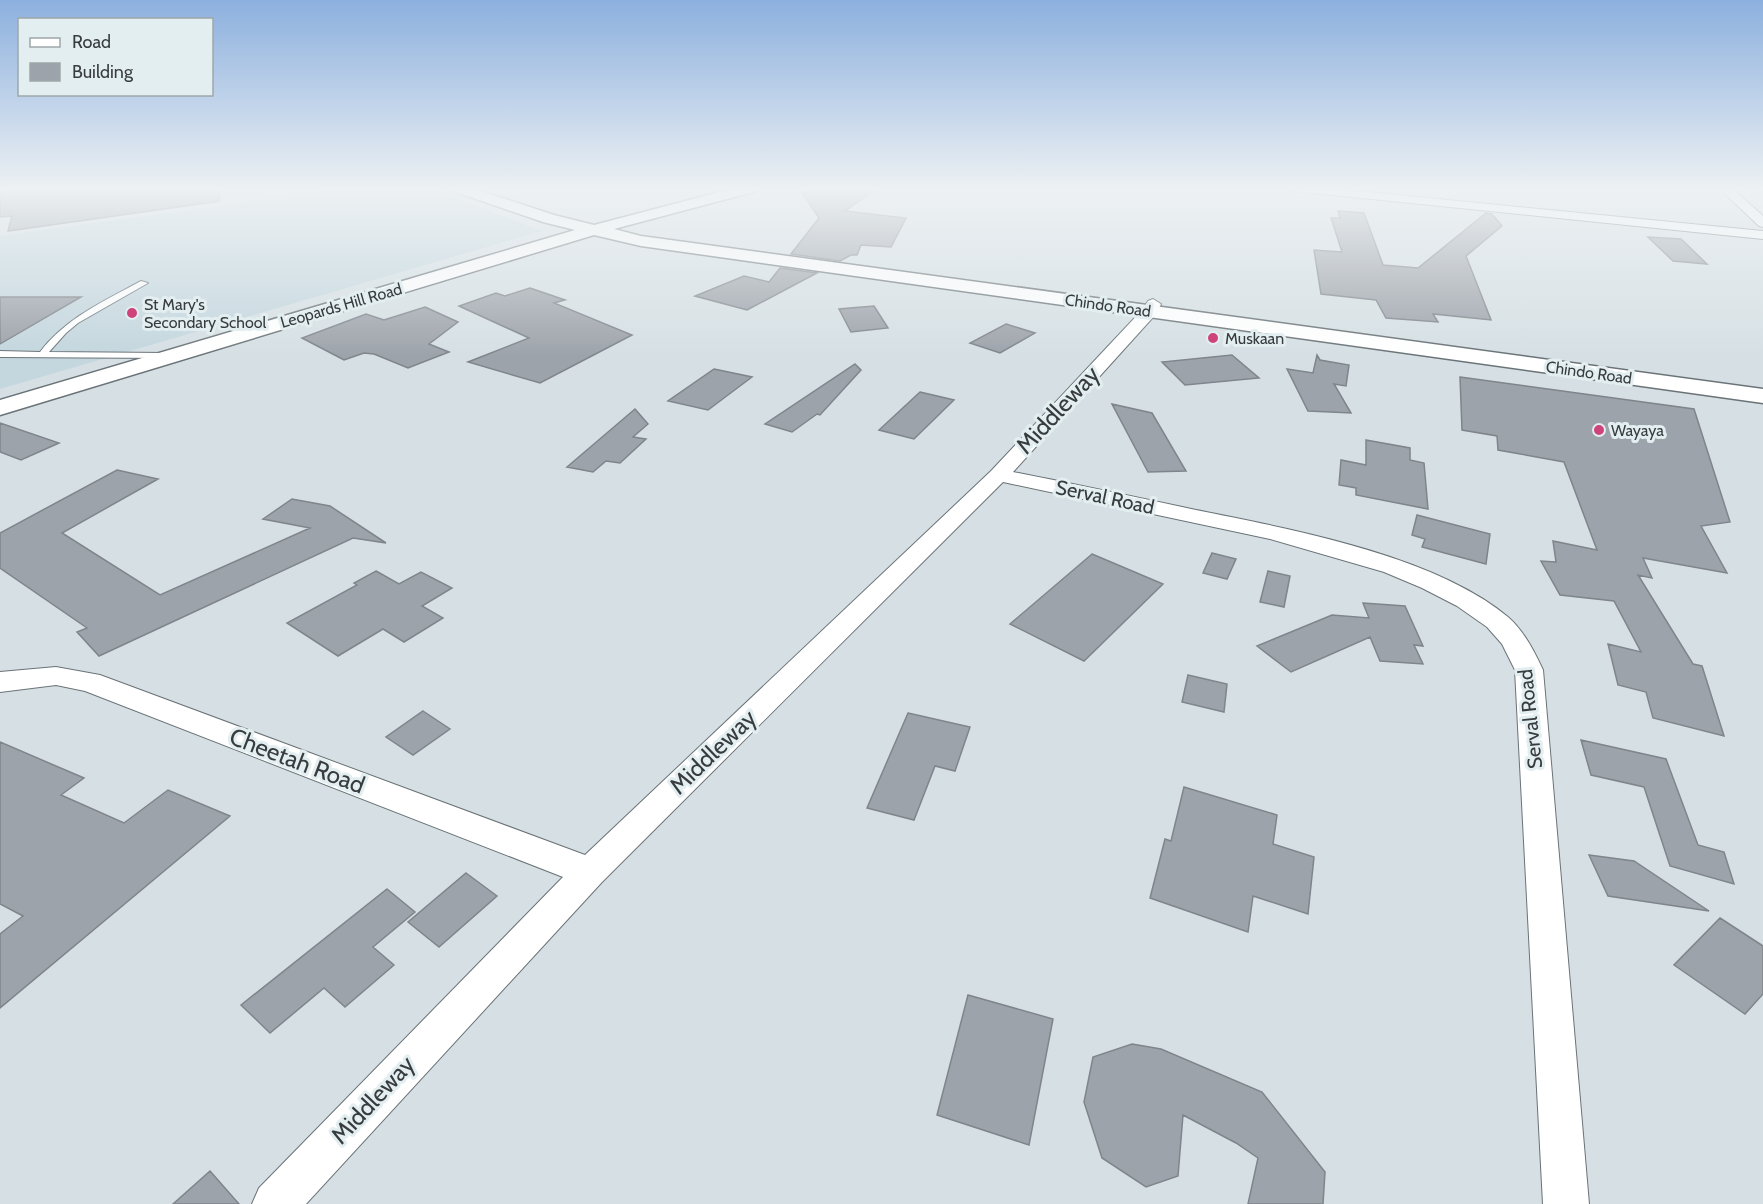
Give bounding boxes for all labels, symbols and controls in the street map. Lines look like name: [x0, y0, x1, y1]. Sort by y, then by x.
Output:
legend: [18, 18, 213, 96]
text: Road: [72, 31, 111, 53]
text: Building: [72, 61, 134, 83]
street label: Leopards Hill Road: [278, 279, 404, 332]
street label: Chindo Road: [1064, 290, 1152, 321]
place label: St Mary's Secondary School: [144, 295, 267, 332]
marker: St Mary's Secondary School: [125, 306, 139, 320]
place label: Muskaan: [1225, 329, 1284, 348]
marker: Muskaan: [1206, 331, 1220, 345]
street label: Chindo Road: [1545, 357, 1633, 388]
street label: Middleway: [1010, 360, 1106, 460]
place label: Wayaya: [1611, 421, 1664, 440]
marker: Wayaya: [1592, 423, 1606, 437]
street label: Serval Road: [1054, 475, 1156, 519]
street label: Serval Road: [1513, 668, 1547, 770]
street label: Middleway: [663, 703, 762, 800]
street label: Cheetah Road: [225, 721, 369, 800]
street label: Middleway: [325, 1050, 421, 1150]

